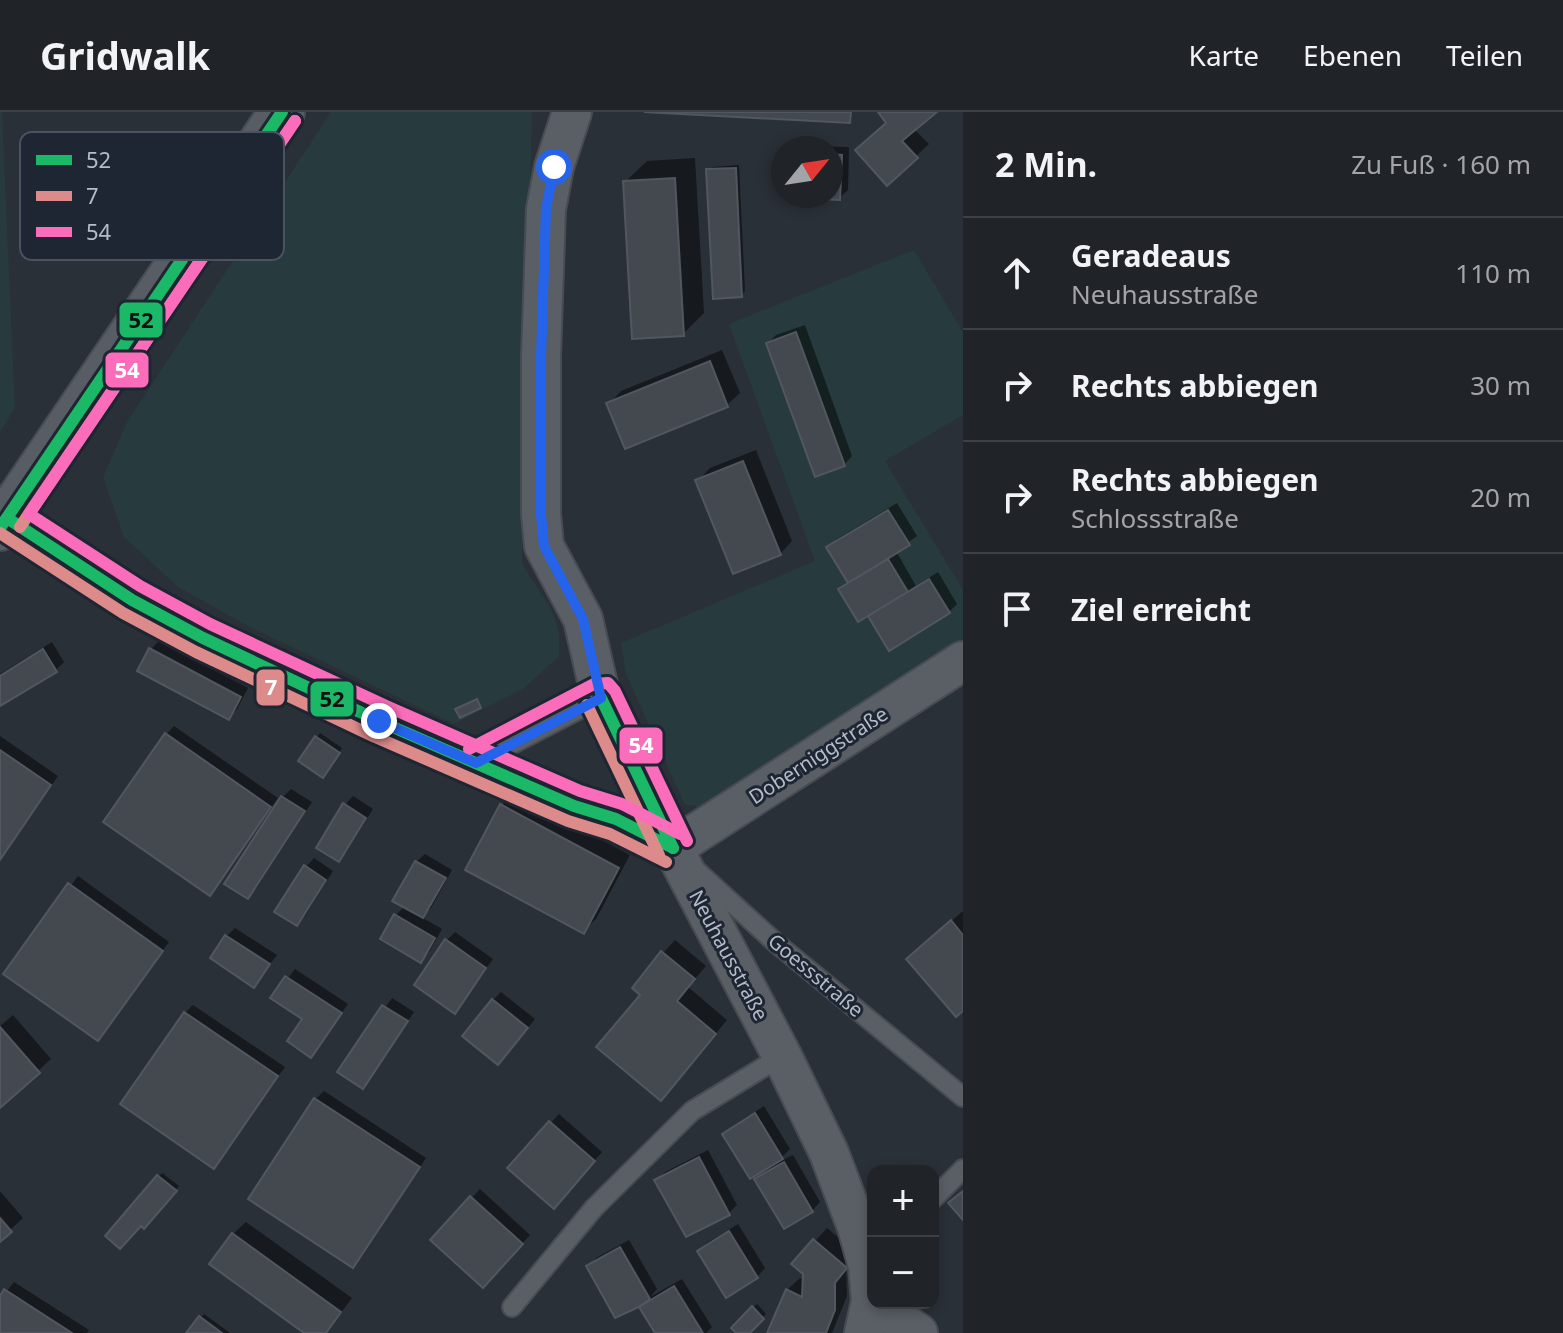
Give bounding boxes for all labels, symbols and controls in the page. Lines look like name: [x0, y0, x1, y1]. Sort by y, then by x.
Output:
text: Gridwalk: [40, 29, 210, 81]
text: Karte: [1189, 36, 1259, 74]
text: Ebenen: [1303, 36, 1402, 74]
text: Teilen: [1446, 36, 1523, 74]
legend: [20, 132, 284, 260]
north arrow: [771, 136, 843, 208]
text: 2 Min.: [995, 141, 1097, 187]
text: 52: [86, 144, 111, 174]
text: Zu Fuß · 160 m: [1351, 146, 1531, 182]
route start: [536, 149, 572, 185]
text: 7: [86, 180, 99, 210]
text: 54: [86, 216, 112, 246]
text: Geradeaus: [1071, 235, 1231, 276]
icon: ahead: [995, 251, 1039, 295]
text: 110 m: [1455, 255, 1531, 291]
text: Neuhausstraße: [1071, 276, 1258, 312]
line badge: 52: [118, 301, 164, 339]
text: 52: [128, 304, 154, 334]
line badge: 54: [104, 351, 150, 389]
text: 54: [114, 354, 140, 384]
icon: right: [995, 363, 1039, 407]
text: Rechts abbiegen: [1071, 365, 1319, 406]
text: 30 m: [1470, 367, 1531, 403]
text: Rechts abbiegen: [1071, 459, 1319, 500]
icon: right: [995, 475, 1039, 519]
text: 20 m: [1470, 479, 1531, 515]
text: Schlossstraße: [1071, 500, 1239, 536]
icon: arrive: [995, 587, 1039, 631]
text: Ziel erreicht: [1071, 589, 1251, 630]
line badge: 7: [255, 668, 286, 707]
text: 7: [265, 671, 277, 701]
line badge: 52: [309, 680, 355, 718]
text: 52: [319, 683, 345, 713]
street label: Doberniggstraße: [743, 700, 893, 810]
route end: [361, 703, 397, 739]
line badge: 54: [618, 726, 664, 765]
text: 54: [628, 729, 654, 759]
street label: Neuhausstraße: [683, 885, 775, 1025]
street label: Goessstraße: [763, 927, 869, 1023]
map controls: [867, 1165, 939, 1309]
button: +: [867, 1165, 939, 1237]
button: −: [867, 1237, 939, 1309]

